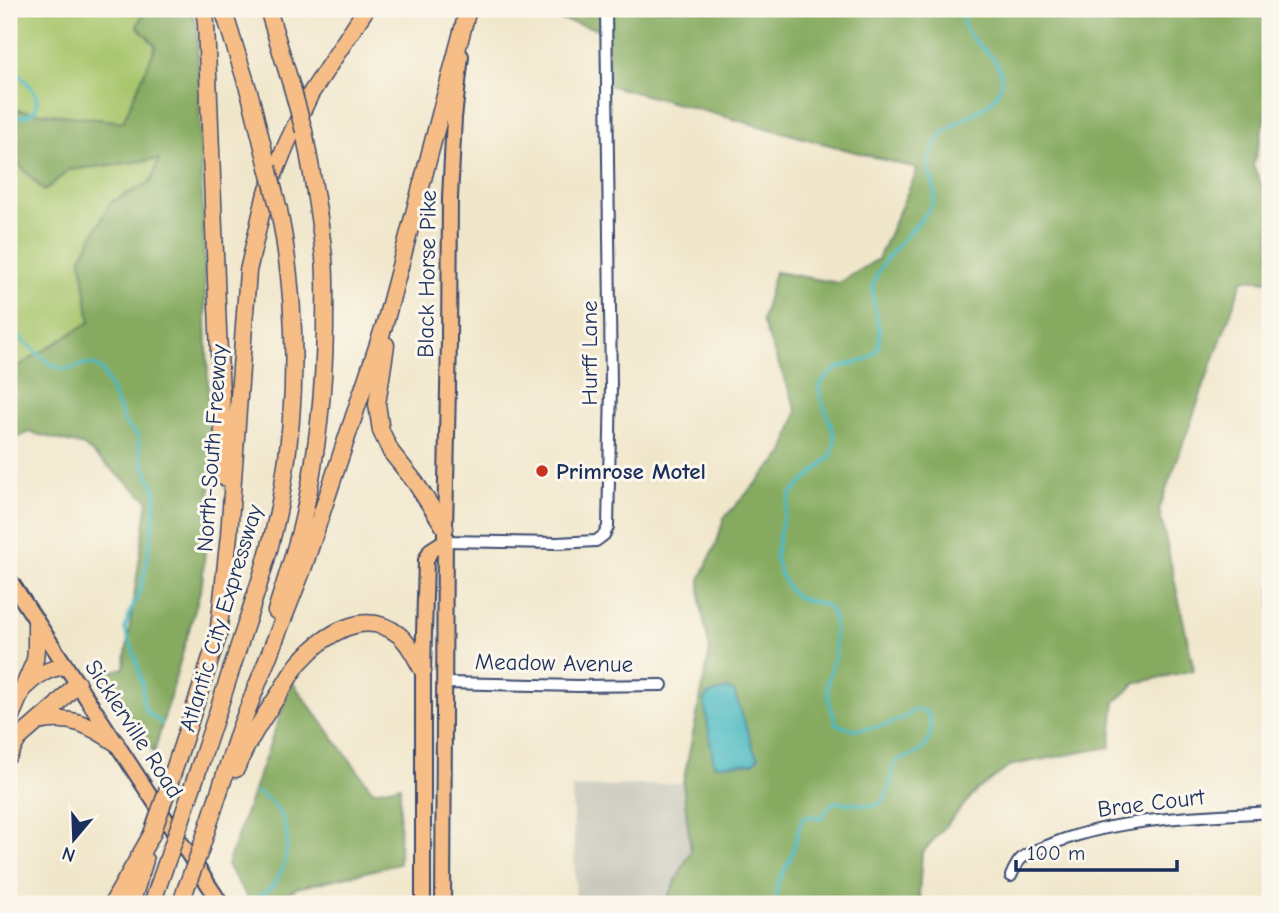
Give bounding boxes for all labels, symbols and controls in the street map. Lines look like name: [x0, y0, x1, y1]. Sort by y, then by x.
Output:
street label: Black Horse Pike: [412, 190, 442, 358]
street label: Hurff Lane: [576, 300, 603, 406]
street label: North-South Freeway: [191, 342, 233, 553]
place label: Primrose Motel: [556, 458, 706, 485]
marker: Primrose Motel: [534, 463, 550, 479]
street label: Atlantic City Expressway: [174, 501, 269, 735]
street label: Meadow Avenue: [475, 648, 633, 678]
street label: Sicklerville Road: [79, 655, 189, 803]
street label: Brae Court: [1096, 783, 1208, 823]
north arrow: [38, 804, 108, 874]
scale bar: [1016, 829, 1178, 873]
text: 100 m: [1027, 841, 1085, 865]
text: N: [59, 842, 78, 867]

